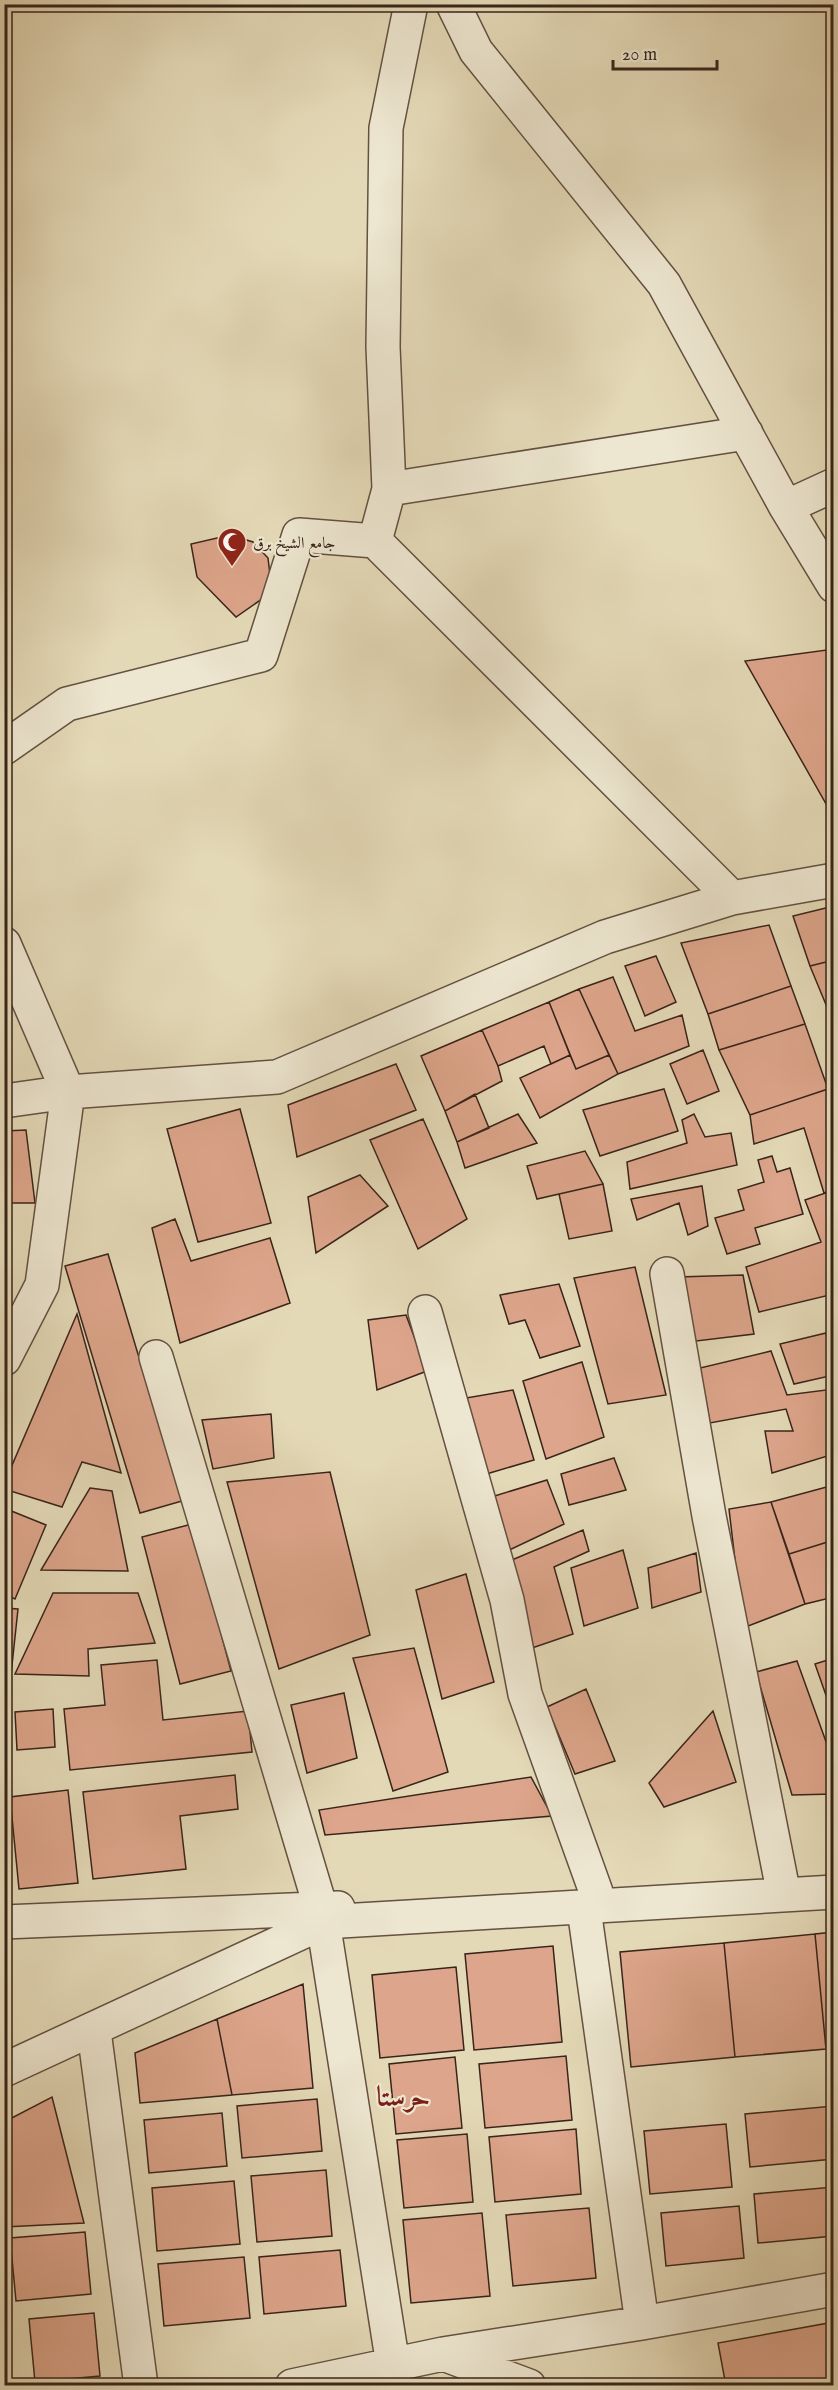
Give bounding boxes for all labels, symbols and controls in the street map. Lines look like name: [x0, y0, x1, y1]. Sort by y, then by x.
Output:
scale bar: [613, 33, 716, 71]
text: 20 m: [622, 44, 657, 67]
mosque icon: جامع الشيخ برق: [216, 526, 248, 568]
place label: جامع الشيخ برق: [253, 534, 336, 558]
district label: حرستا: [376, 2081, 430, 2116]

